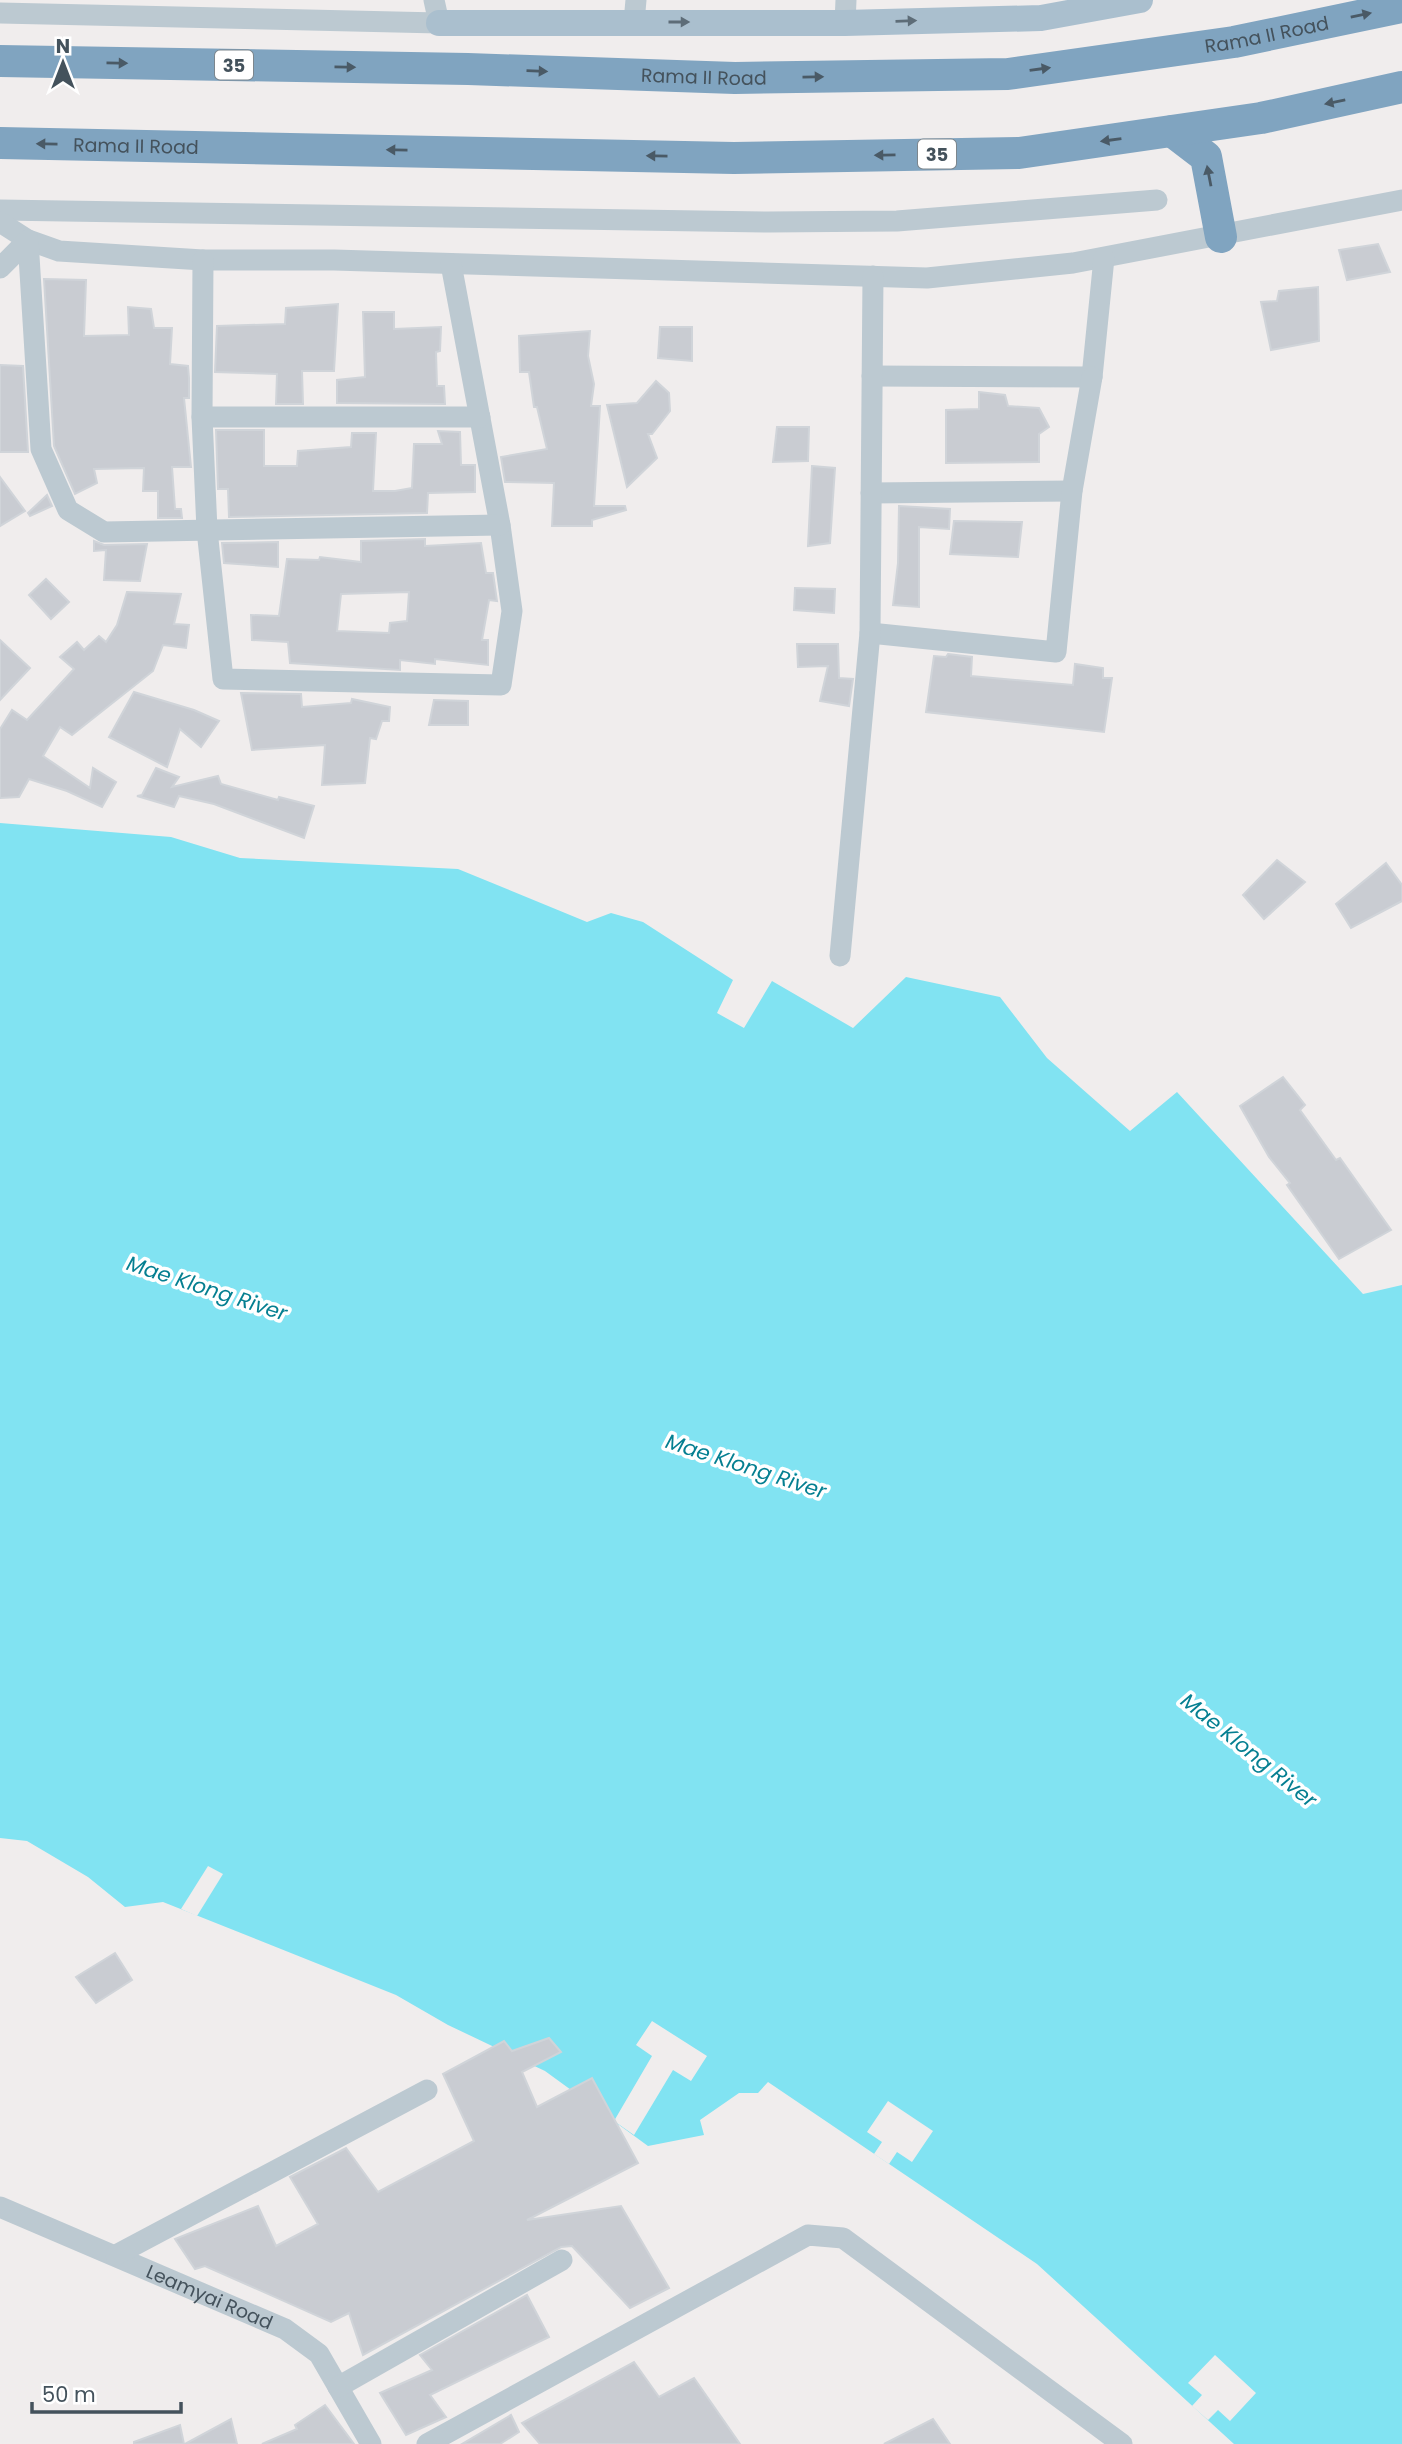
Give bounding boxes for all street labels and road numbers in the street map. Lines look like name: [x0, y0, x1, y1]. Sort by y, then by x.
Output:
street label: Rama II Road: [1203, 9, 1331, 59]
road number: 35: [215, 51, 253, 80]
street label: Rama II Road: [640, 61, 767, 92]
street label: Rama II Road: [73, 131, 199, 161]
road number: 35: [918, 140, 956, 168]
street label: Leamyai Road: [142, 2258, 277, 2336]

